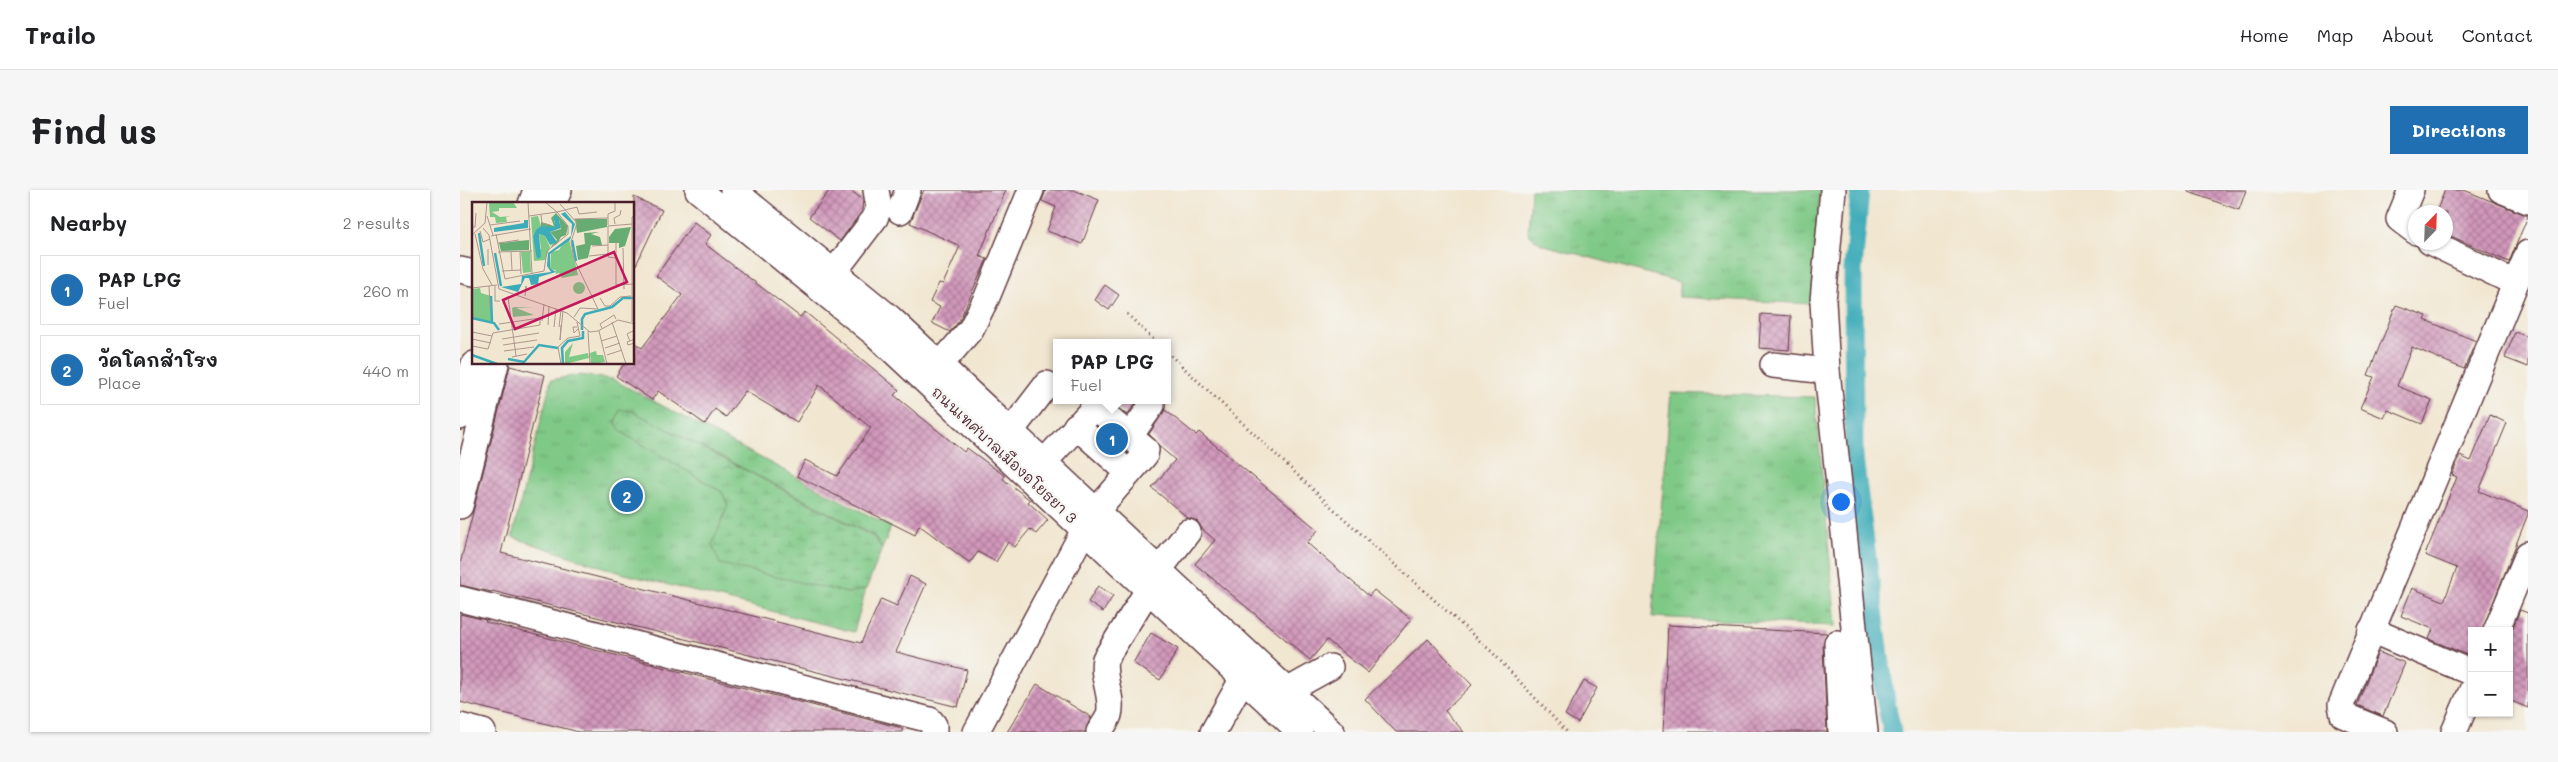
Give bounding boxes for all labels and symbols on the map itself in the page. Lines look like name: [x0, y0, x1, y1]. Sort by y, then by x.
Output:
inset map: [472, 202, 635, 365]
north arrow: [2408, 205, 2453, 250]
street label: ถนนเทศบาลเมืองอโยธยา 3: [928, 381, 1082, 527]
pin: 1: [1096, 420, 1128, 458]
pin: 2: [611, 477, 643, 515]
your location: [1828, 489, 1854, 515]

